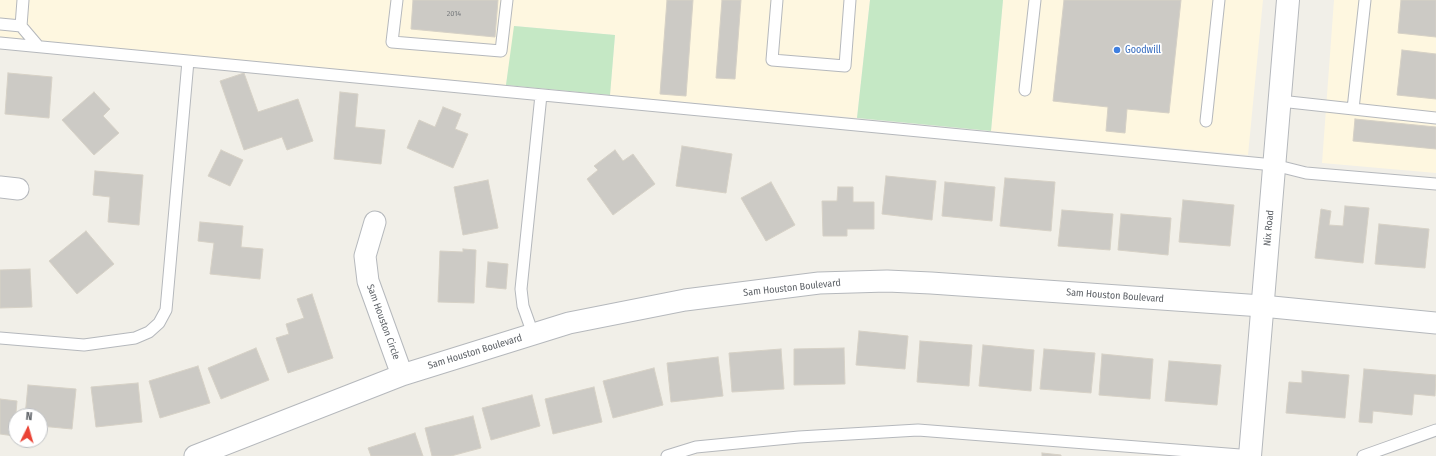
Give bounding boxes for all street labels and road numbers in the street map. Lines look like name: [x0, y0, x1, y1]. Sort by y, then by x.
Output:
street label: Nix Road: [1261, 210, 1277, 246]
street label: Sam Houston Boulevard: [743, 277, 841, 299]
street label: Sam Houston Circle: [364, 283, 402, 361]
street label: Sam Houston Boulevard: [1066, 287, 1164, 305]
street label: Sam Houston Boulevard: [426, 332, 524, 372]

